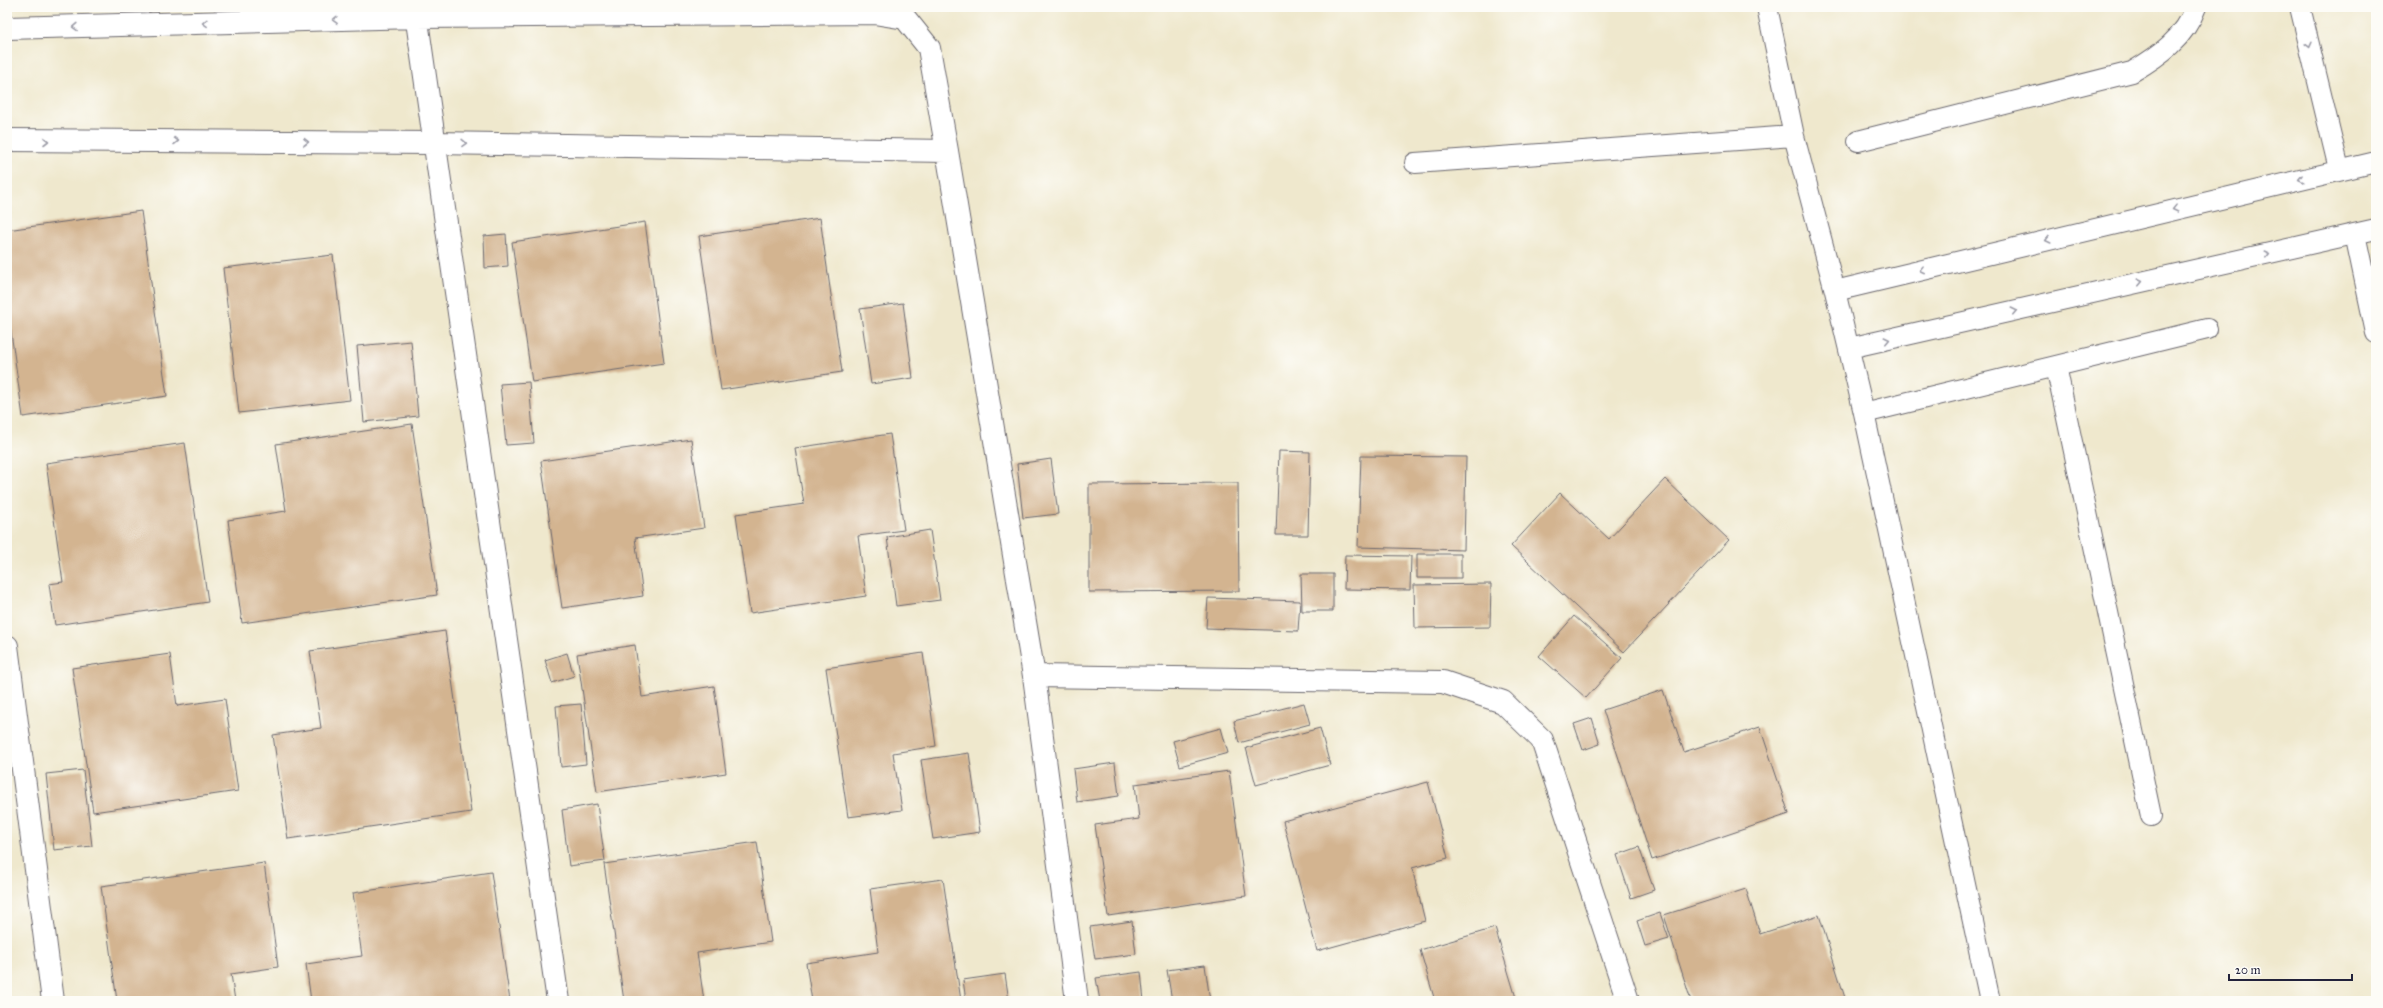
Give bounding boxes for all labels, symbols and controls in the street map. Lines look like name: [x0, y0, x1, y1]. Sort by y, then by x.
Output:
one-way arrow: [332, 15, 338, 24]
one-way arrow: [202, 19, 208, 27]
one-way arrow: [72, 22, 78, 31]
one-way arrow: [2304, 42, 2312, 48]
one-way arrow: [43, 137, 49, 145]
one-way arrow: [173, 137, 179, 145]
one-way arrow: [303, 138, 309, 146]
one-way arrow: [461, 139, 467, 148]
one-way arrow: [2298, 174, 2304, 182]
one-way arrow: [2171, 205, 2178, 213]
one-way arrow: [2045, 235, 2052, 244]
one-way arrow: [2264, 250, 2270, 258]
one-way arrow: [1919, 266, 1925, 274]
one-way arrow: [2137, 279, 2144, 287]
one-way arrow: [2010, 307, 2017, 316]
one-way arrow: [1884, 336, 1890, 344]
scale bar: [2229, 956, 2352, 982]
text: 20 m: [2235, 963, 2261, 977]

